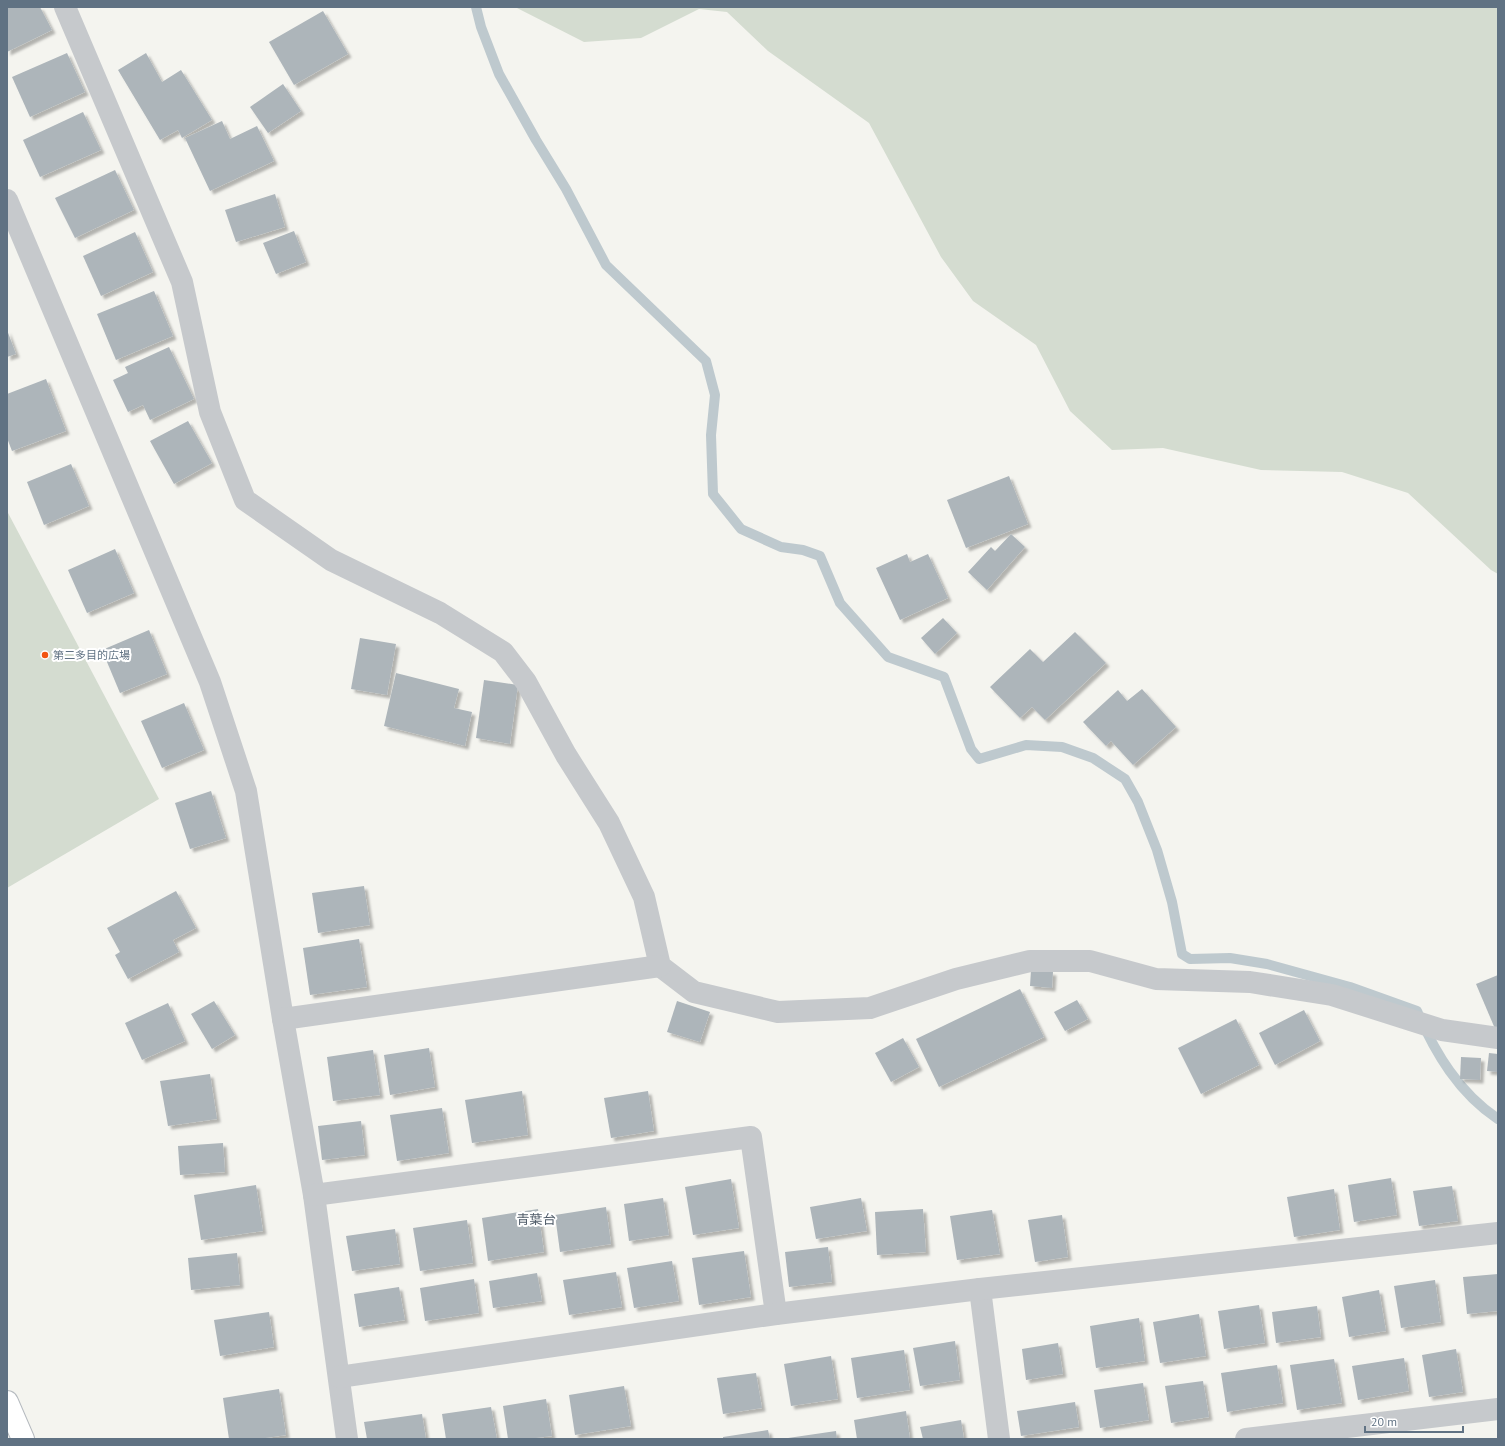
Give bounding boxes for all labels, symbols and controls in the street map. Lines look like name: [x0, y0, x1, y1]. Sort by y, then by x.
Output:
place label: 第二多目的広場: [53, 648, 130, 662]
marker: 第二多目的広場: [40, 650, 50, 660]
district label: 青葉台: [516, 1211, 556, 1228]
scale bar: [1365, 1408, 1463, 1434]
text: 20 m: [1371, 1414, 1397, 1429]

